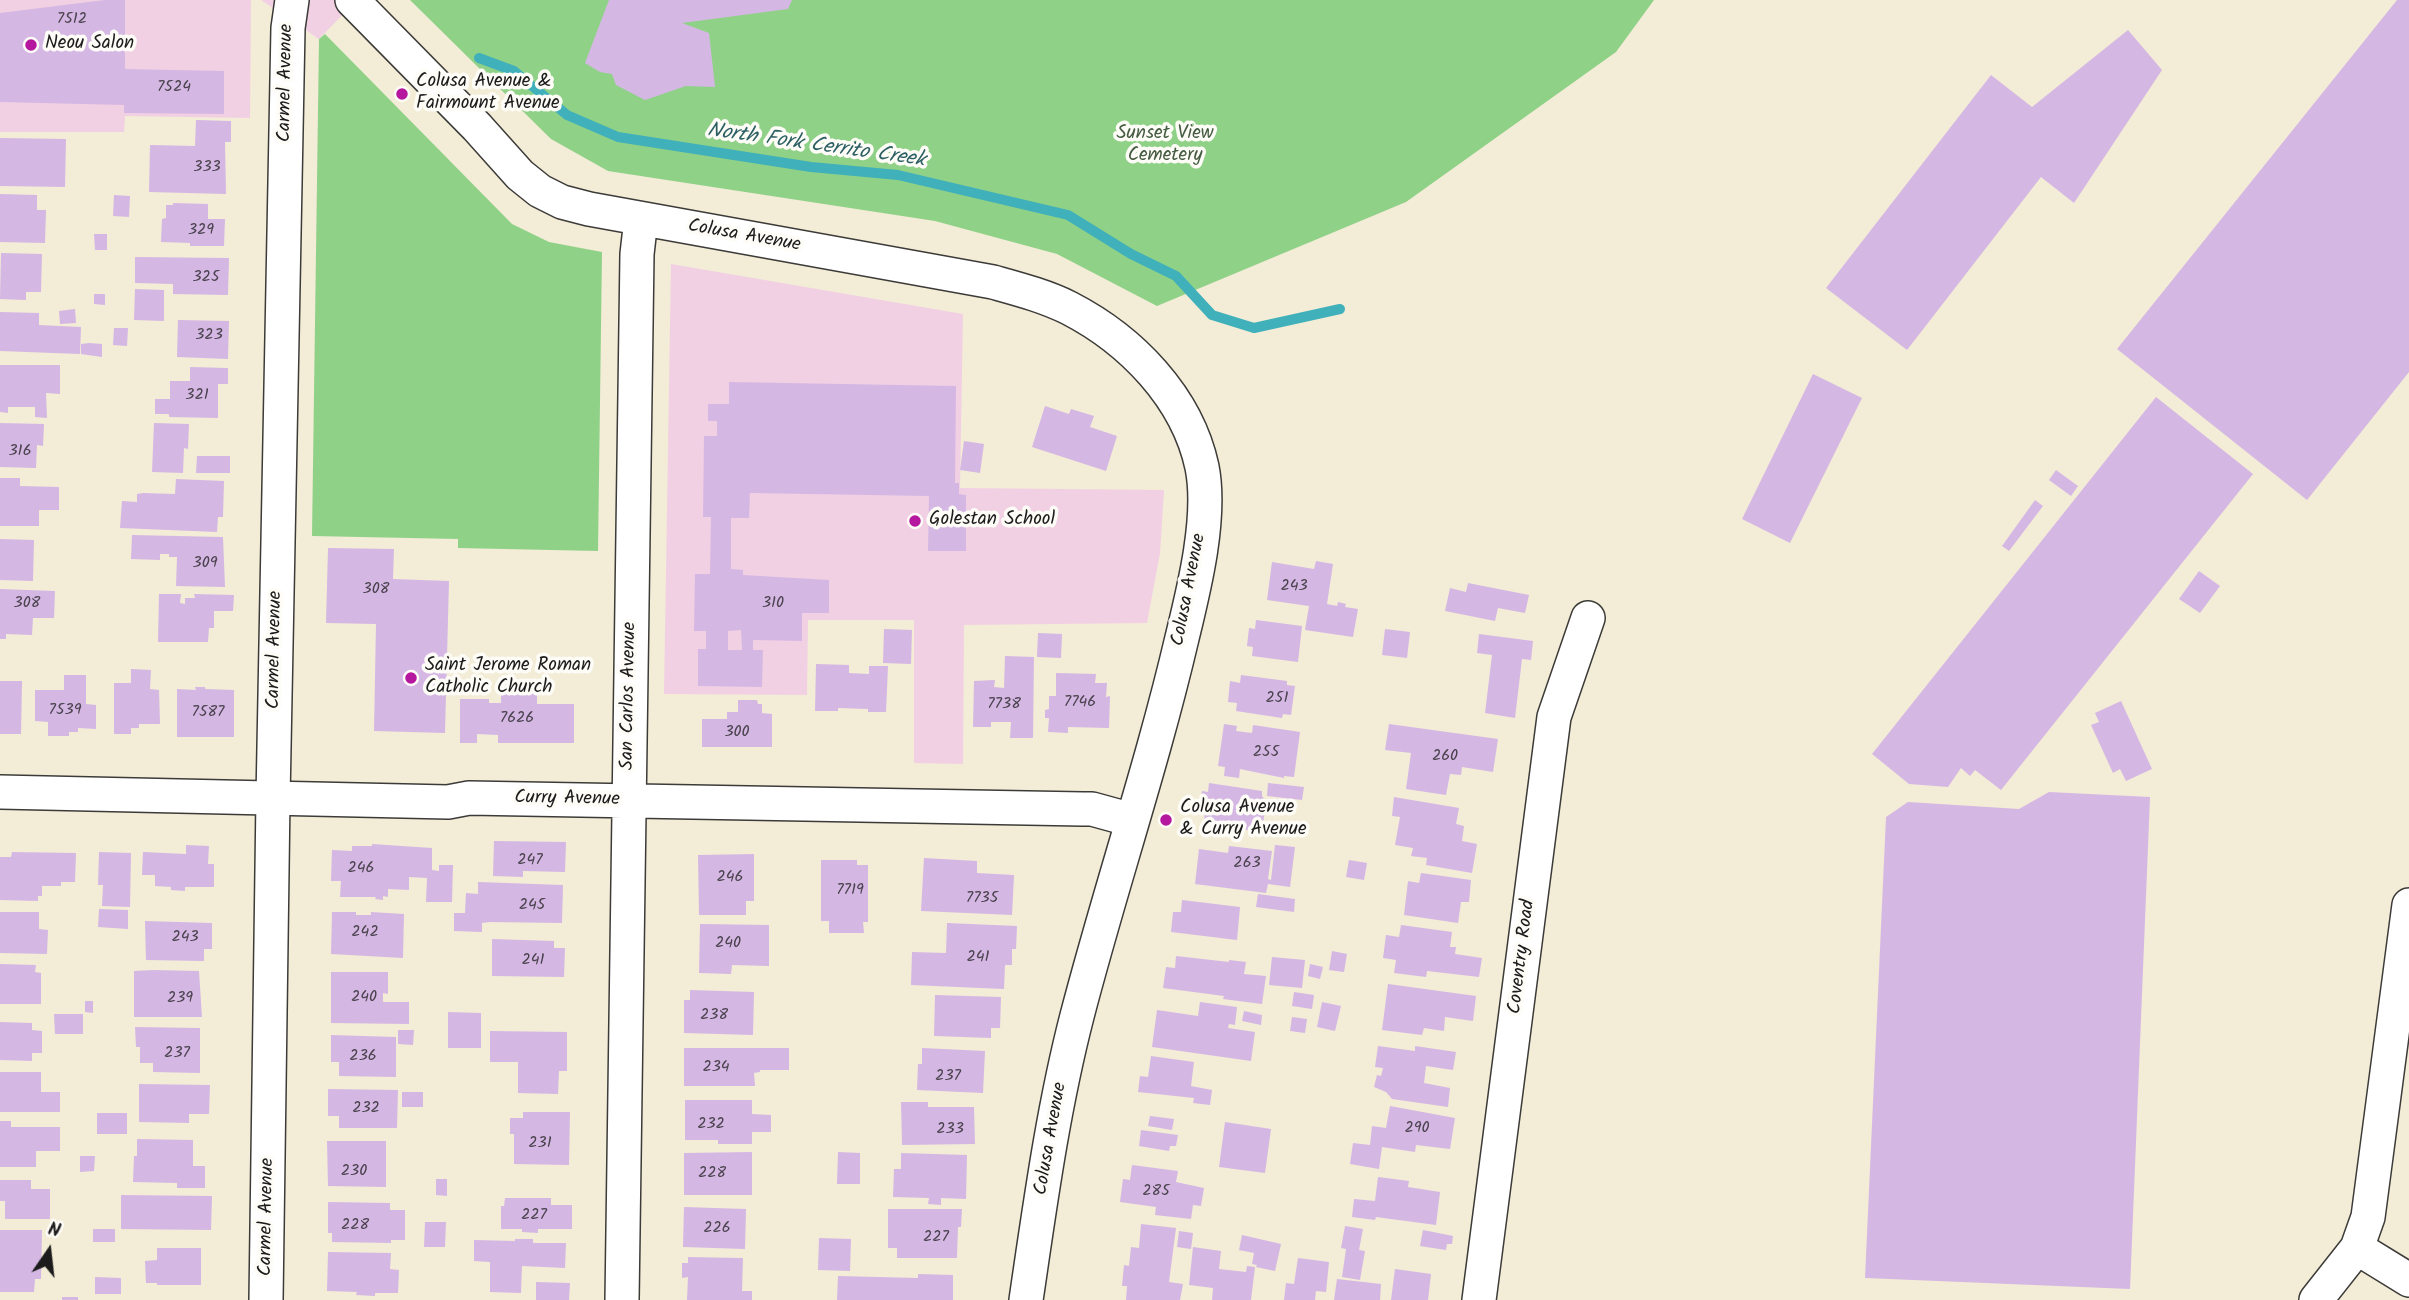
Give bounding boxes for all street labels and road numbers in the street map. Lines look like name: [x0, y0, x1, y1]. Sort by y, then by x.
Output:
street label: Carmel Avenue: [275, 24, 299, 142]
street label: Colusa Avenue: [686, 216, 802, 258]
street label: Colusa Avenue: [1168, 532, 1212, 648]
street label: Carmel Avenue: [264, 591, 288, 709]
street label: San Carlos Avenue: [617, 622, 643, 770]
street label: Curry Avenue: [514, 788, 620, 812]
street label: Coventry Road: [1505, 899, 1541, 1015]
street label: Colusa Avenue: [1031, 1081, 1073, 1197]
street label: Carmel Avenue: [256, 1158, 280, 1276]

